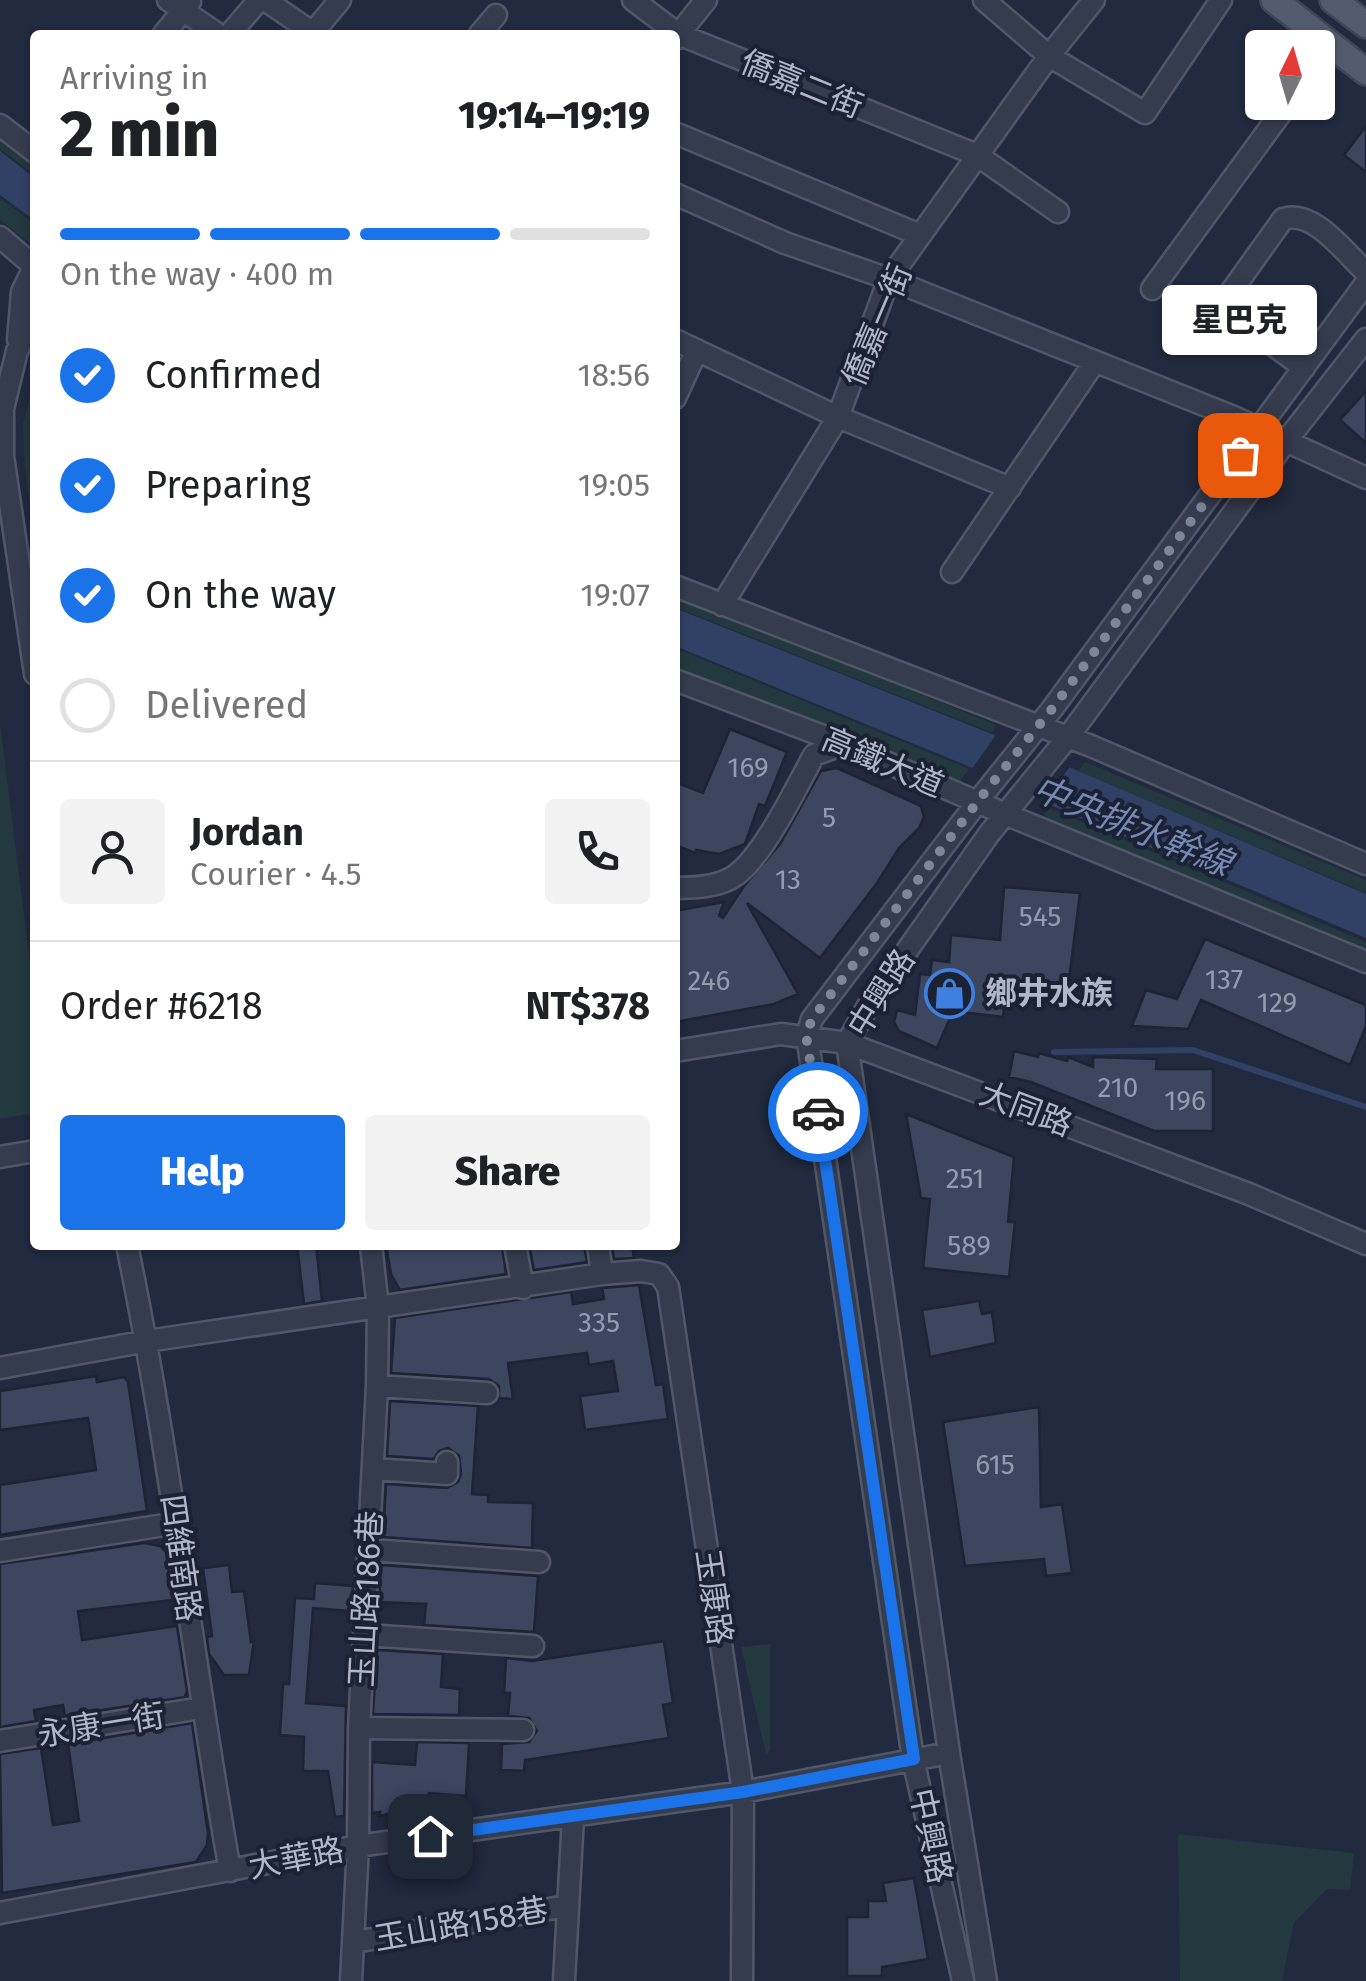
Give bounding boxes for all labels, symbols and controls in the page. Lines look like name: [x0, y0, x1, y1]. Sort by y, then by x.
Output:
north arrow: [1245, 30, 1335, 120]
map controls: [1245, 30, 1335, 120]
street label: 僑嘉二街: [736, 42, 868, 126]
text: Arriving in: [60, 59, 208, 97]
text: 19:14–19:19: [458, 92, 650, 138]
text: 2 min: [60, 95, 219, 173]
text: On the way · 400 m: [60, 255, 334, 293]
street label: 僑嘉一街: [835, 259, 919, 391]
callout: 星巴克: [1162, 285, 1318, 355]
text: 星巴克: [1191, 301, 1288, 339]
icon: check: [60, 348, 115, 403]
text: Confirmed: [145, 352, 323, 398]
text: 18:56: [578, 356, 650, 394]
pin: [1198, 413, 1283, 498]
icon: bag: [1213, 428, 1268, 483]
icon: check: [60, 458, 115, 513]
text: Preparing: [145, 462, 311, 508]
text: 19:05: [578, 466, 650, 504]
icon: check: [60, 568, 115, 623]
text: On the way: [145, 572, 336, 618]
text: 19:07: [580, 576, 650, 614]
text: Delivered: [145, 682, 308, 728]
street label: 高鐵大道: [817, 720, 949, 804]
house number: 169: [727, 751, 769, 784]
water label: 中央排水幹線: [1027, 767, 1241, 886]
button: person: [60, 799, 165, 904]
button: phone: [545, 799, 650, 904]
house number: 5: [822, 801, 836, 834]
text: Jordan: [190, 809, 304, 855]
text: Courier · 4.5: [190, 855, 361, 893]
house number: 13: [775, 863, 801, 896]
house number: 545: [1019, 900, 1061, 933]
street label: 中興路: [839, 942, 923, 1044]
house number: 137: [1205, 963, 1243, 996]
house number: 246: [688, 964, 730, 997]
shop icon: 鄉井水族: [924, 967, 976, 1019]
place label: 鄉井水族: [985, 974, 1113, 1012]
text: Order #6218: [60, 983, 263, 1029]
text: NT$378: [525, 983, 650, 1029]
house number: 129: [1257, 986, 1297, 1019]
courier: [768, 1062, 868, 1162]
house number: 210: [1098, 1071, 1138, 1104]
street label: 大同路: [974, 1074, 1078, 1144]
house number: 196: [1164, 1084, 1206, 1117]
icon: car: [791, 1085, 846, 1140]
button: Help: [60, 1115, 345, 1230]
button: Share: [365, 1115, 650, 1230]
house number: 251: [946, 1162, 984, 1195]
house number: 589: [947, 1229, 991, 1262]
house number: 335: [578, 1306, 620, 1339]
house number: 615: [975, 1448, 1015, 1481]
street label: 四維南路: [153, 1492, 209, 1624]
street label: 玉山路186巷: [342, 1510, 390, 1688]
street label: 玉康路: [689, 1547, 739, 1647]
street label: 永康一街: [35, 1696, 167, 1754]
street label: 中興路: [902, 1785, 960, 1887]
pin: [388, 1794, 473, 1879]
icon: home: [403, 1809, 458, 1864]
street label: 大華路: [245, 1830, 347, 1886]
street label: 玉山路158巷: [371, 1890, 551, 1958]

